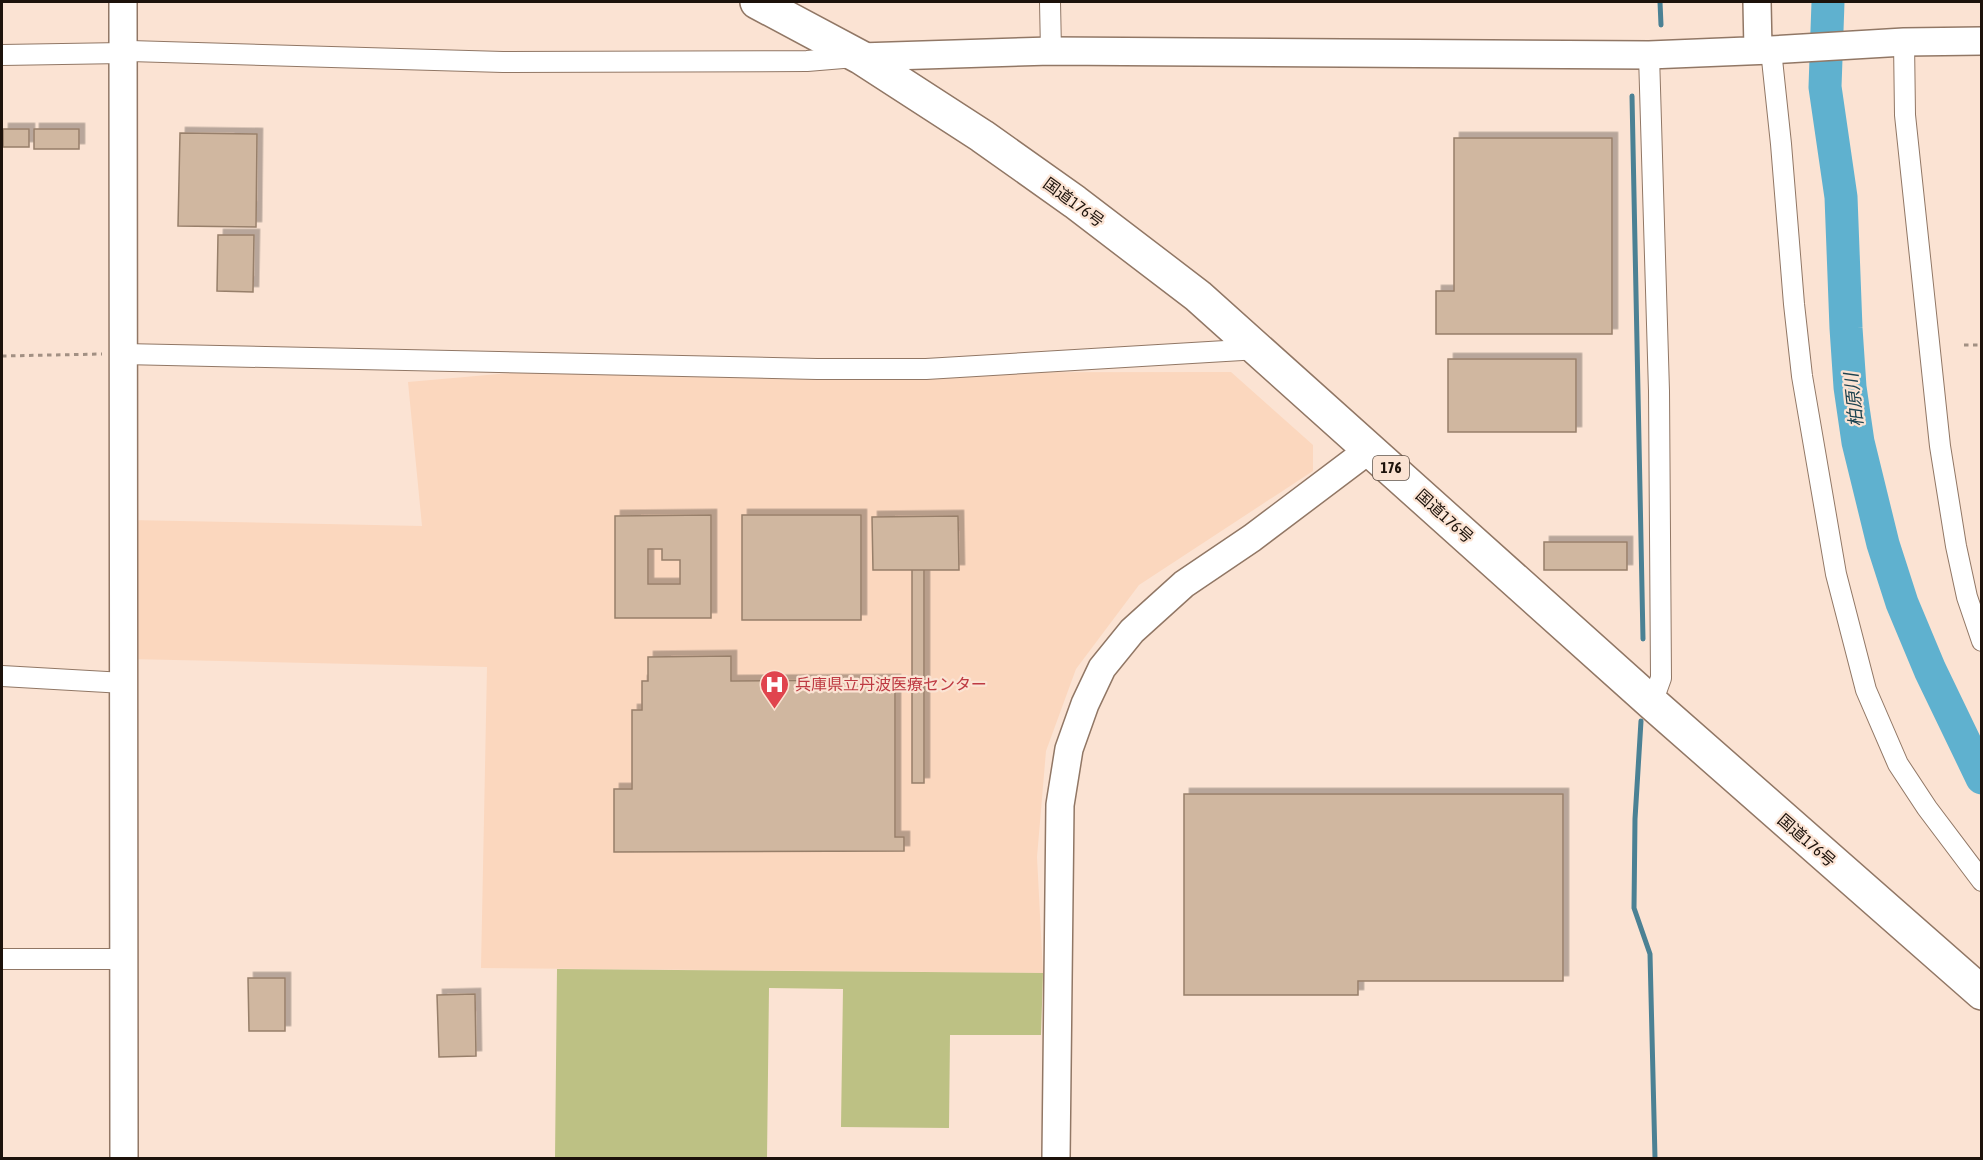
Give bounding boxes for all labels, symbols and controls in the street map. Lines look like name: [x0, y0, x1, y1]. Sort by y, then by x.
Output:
street label: 国道176号: [1040, 174, 1108, 230]
water label: 柏原川: [1840, 370, 1867, 428]
road number: 176: [1373, 456, 1409, 480]
street label: 国道176号: [1413, 486, 1477, 546]
hospital icon: 兵庫県立丹波医療センター: [758, 668, 790, 710]
place label: 兵庫県立丹波医療センター: [795, 675, 987, 693]
street label: 国道176号: [1774, 810, 1840, 870]

